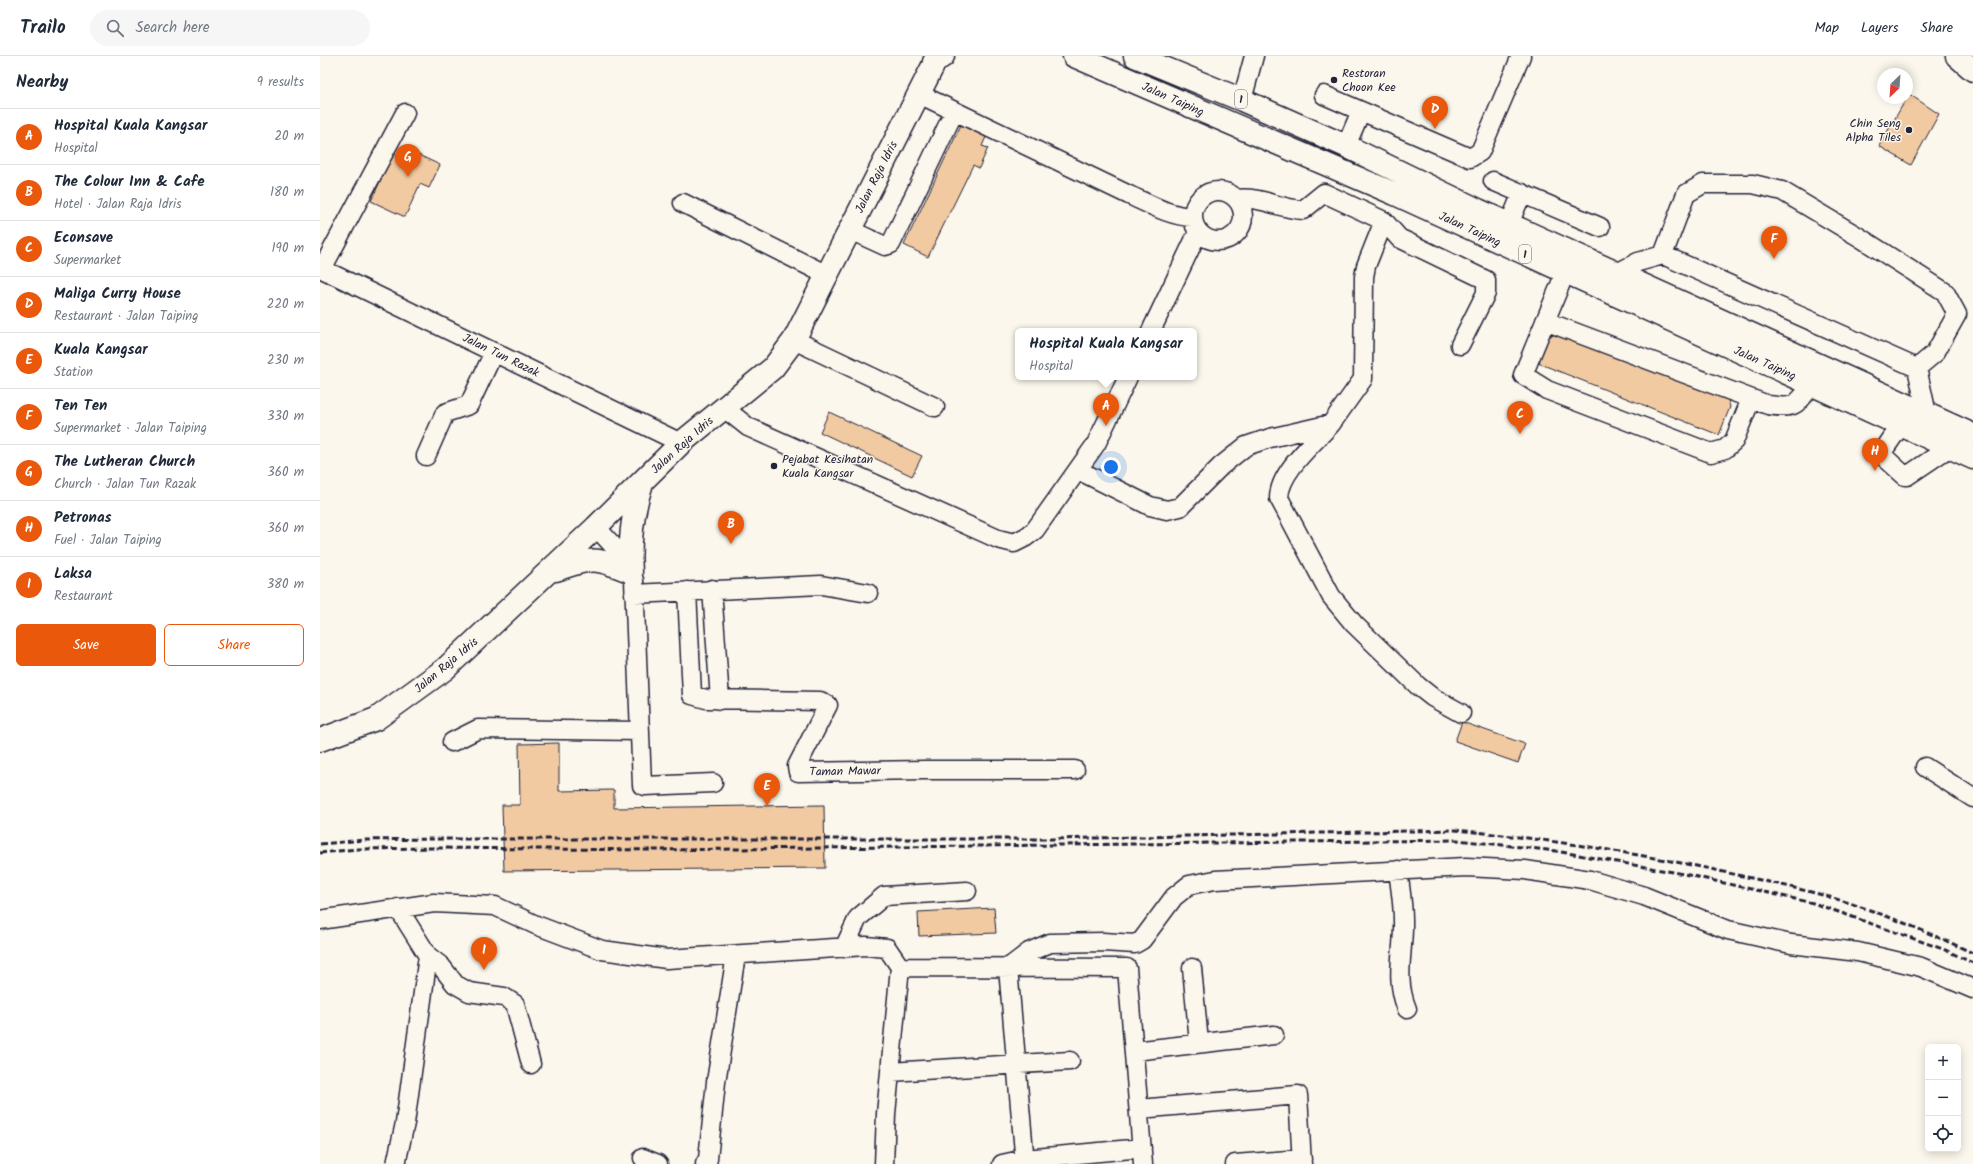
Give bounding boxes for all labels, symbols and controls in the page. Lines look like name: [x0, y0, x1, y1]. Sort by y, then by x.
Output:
search box: [90, 10, 370, 46]
text: Trailo: [20, 13, 66, 43]
text: Search here: [136, 16, 210, 40]
icon: search: [104, 17, 126, 39]
text: Map: [1815, 17, 1839, 39]
text: Layers: [1861, 17, 1899, 39]
text: Share: [1921, 17, 1953, 39]
place label: Restoran Choon Kee: [1342, 64, 1396, 97]
north arrow: [1877, 68, 1913, 104]
text: Nearby: [16, 69, 68, 96]
text: 9 results: [257, 72, 304, 93]
marker: Restoran Choon Kee: [1329, 75, 1339, 85]
street label: Jalan Taiping: [1139, 77, 1207, 122]
road number: 1: [1235, 90, 1247, 108]
pin: D: [1422, 96, 1448, 129]
text: Hospital Kuala Kangsar: [54, 114, 207, 138]
place label: Chin Seng Alpha Tiles: [1845, 114, 1901, 147]
marker: Chin Seng Alpha Tiles: [1904, 125, 1914, 135]
text: A: [25, 126, 33, 147]
text: 20 m: [274, 126, 304, 147]
text: Hospital: [54, 138, 98, 159]
street label: Jalan Raja Idris: [850, 138, 903, 217]
pin: G: [395, 144, 421, 177]
text: The Colour Inn & Cafe: [54, 170, 204, 194]
text: B: [25, 182, 33, 203]
text: 180 m: [270, 182, 304, 203]
text: Hotel · Jalan Raja Idris: [54, 194, 182, 215]
street label: Jalan Taiping: [1436, 207, 1504, 252]
text: Econsave: [54, 226, 113, 250]
pin: F: [1761, 226, 1787, 259]
text: C: [25, 238, 33, 259]
text: 190 m: [272, 238, 304, 259]
road number: 1: [1519, 245, 1531, 263]
text: Supermarket: [54, 250, 121, 271]
text: Maliga Curry House: [54, 282, 181, 306]
text: D: [25, 294, 33, 315]
text: 220 m: [267, 294, 304, 315]
text: Restaurant · Jalan Taiping: [54, 306, 198, 327]
popup: [1015, 328, 1197, 380]
street label: Jalan Tun Razak: [459, 329, 543, 382]
text: Hospital Kuala Kangsar: [1029, 332, 1183, 356]
text: Kuala Kangsar: [54, 338, 148, 362]
street label: Jalan Taiping: [1731, 341, 1799, 386]
text: E: [25, 350, 33, 371]
text: 230 m: [267, 350, 304, 371]
text: Hospital: [1029, 356, 1073, 377]
text: Station: [54, 362, 93, 383]
pin: A: [1093, 393, 1119, 426]
text: Ten Ten: [54, 394, 107, 418]
pin: C: [1507, 401, 1533, 434]
text: F: [25, 406, 33, 427]
text: 330 m: [267, 406, 304, 427]
street label: Jalan Raja Idris: [647, 412, 718, 479]
text: Supermarket · Jalan Taiping: [54, 418, 207, 439]
pin: H: [1862, 438, 1888, 471]
text: The Lutheran Church: [54, 450, 195, 474]
place label: Pejabat Kesihatan Kuala Kangsar: [782, 450, 873, 483]
your location: [1101, 457, 1121, 477]
marker: Pejabat Kesihatan Kuala Kangsar: [769, 461, 779, 471]
text: G: [25, 462, 33, 483]
text: 360 m: [267, 462, 304, 483]
text: Church · Jalan Tun Razak: [54, 474, 196, 495]
text: Petronas: [54, 506, 112, 530]
pin: B: [718, 511, 744, 544]
text: H: [25, 518, 33, 539]
text: 360 m: [267, 518, 304, 539]
text: Fuel · Jalan Taiping: [54, 530, 162, 551]
text: Laksa: [54, 562, 92, 586]
text: I: [27, 574, 31, 595]
text: 380 m: [267, 574, 304, 595]
text: Restaurant: [54, 586, 113, 607]
button: Save: [16, 624, 156, 666]
button: Share: [164, 624, 304, 666]
street label: Jalan Raja Idris: [410, 633, 483, 698]
street label: Taman Mawar: [809, 761, 882, 782]
pin: E: [754, 773, 780, 806]
pin: I: [471, 937, 497, 970]
map controls: [1925, 1044, 1961, 1152]
button: +: [1925, 1044, 1961, 1080]
button: −: [1925, 1080, 1961, 1116]
button: locate: [1925, 1116, 1961, 1152]

